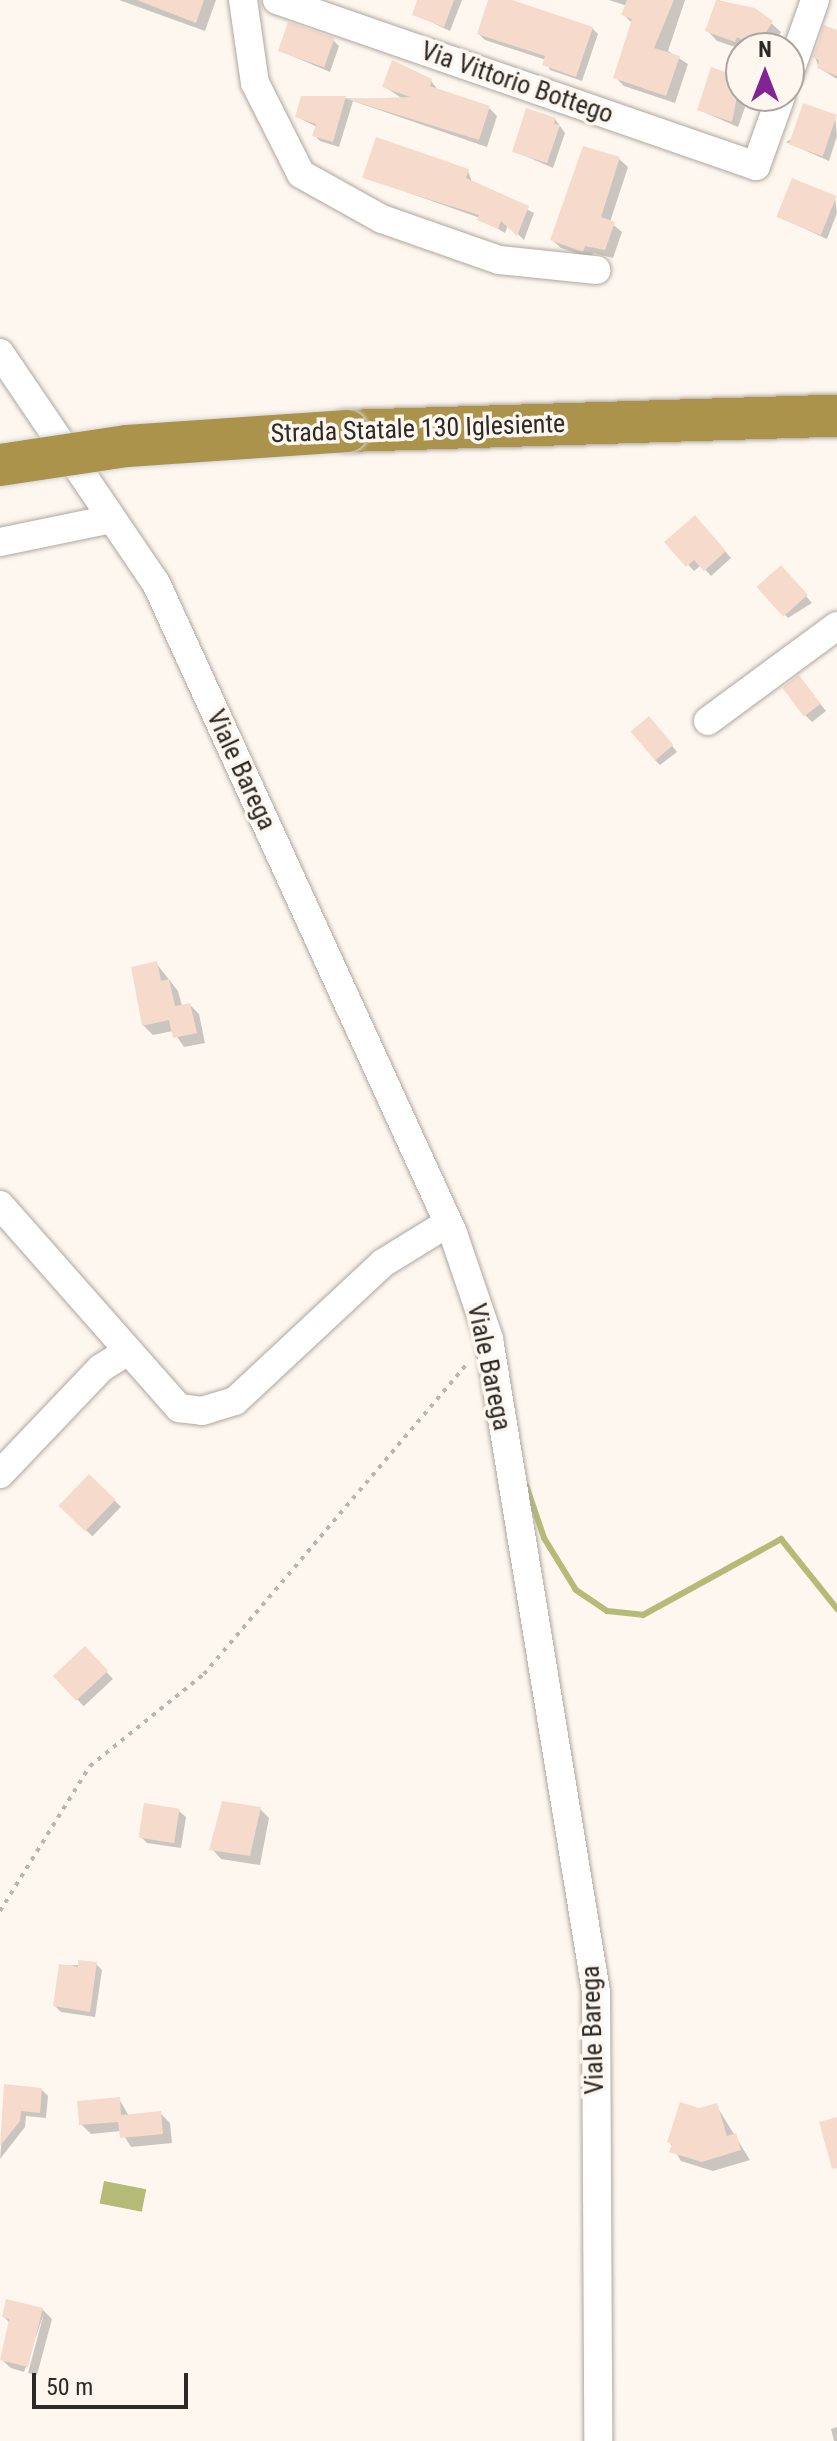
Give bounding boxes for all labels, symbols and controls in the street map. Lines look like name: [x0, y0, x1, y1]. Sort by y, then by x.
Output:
north arrow: [725, 32, 805, 112]
street label: Via Vittorio Bottego: [417, 35, 617, 131]
text: N: [758, 37, 772, 62]
street label: Strada Statale 130 Iglesiente: [270, 408, 566, 450]
street label: Viale Barega: [200, 705, 282, 835]
street label: Viale Barega: [460, 1301, 518, 1433]
street label: Viale Barega: [575, 1965, 611, 2095]
scale bar: [36, 2357, 192, 2407]
text: 50 m: [46, 2373, 93, 2401]

